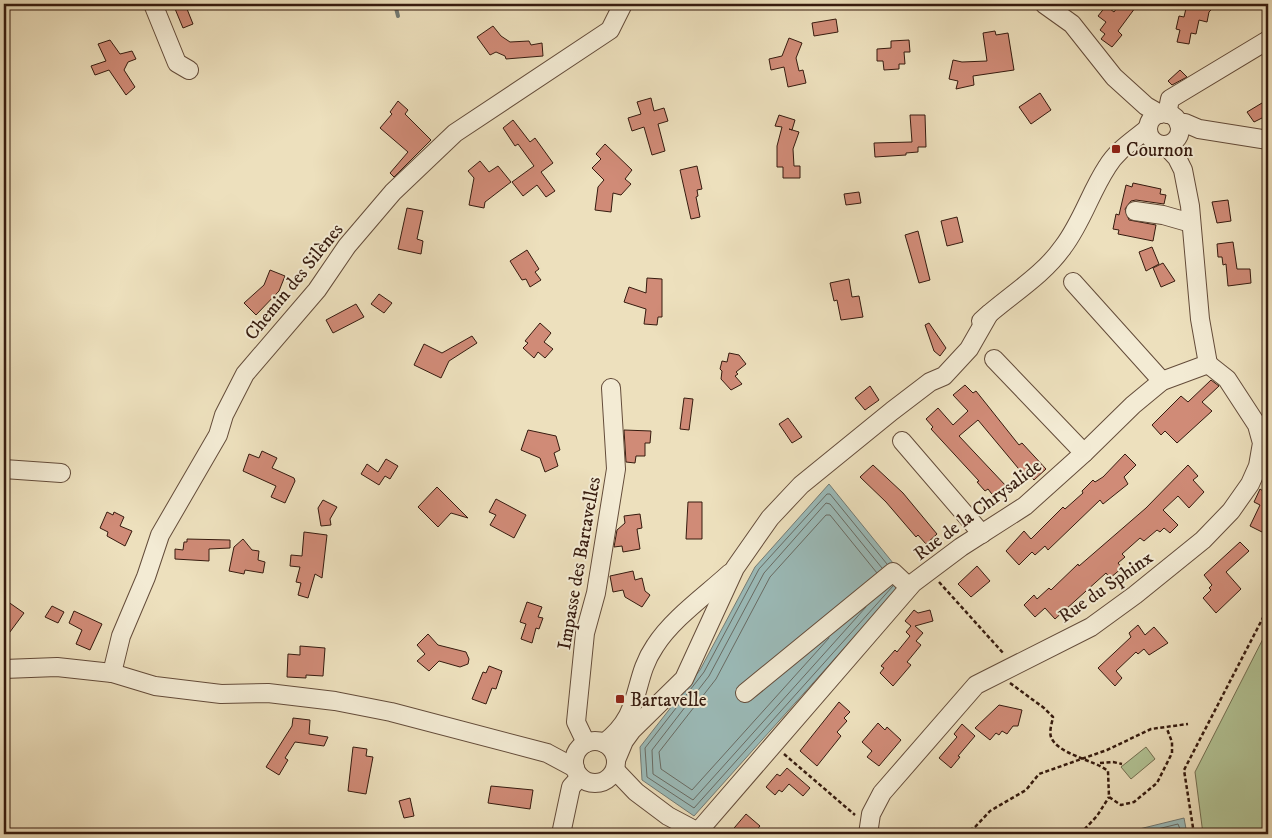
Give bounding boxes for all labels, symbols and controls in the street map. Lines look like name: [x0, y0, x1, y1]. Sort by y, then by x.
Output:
place label: Cournon: [1126, 139, 1193, 162]
marker: Cournon: [1110, 143, 1122, 155]
street label: Chemin des Silènes: [240, 219, 348, 345]
street label: Rue de la Chrysalide: [909, 455, 1046, 566]
street label: Impasse des Bartavelles: [553, 475, 606, 651]
street label: Rue du Sphinx: [1054, 546, 1158, 628]
place label: Bartavelle: [630, 689, 707, 712]
marker: Bartavelle: [614, 693, 626, 705]

